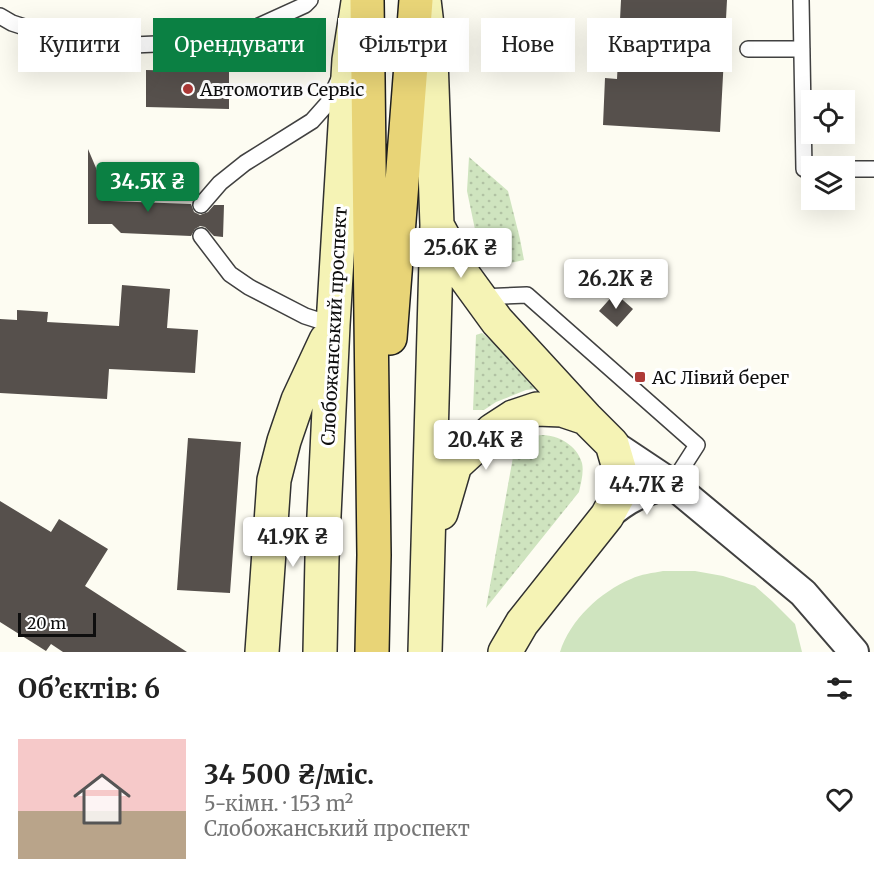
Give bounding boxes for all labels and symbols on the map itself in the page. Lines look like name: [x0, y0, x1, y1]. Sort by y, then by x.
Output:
place label: Автомотив Сервіс: [199, 78, 364, 101]
marker: Автомотив Сервіс: [181, 82, 195, 96]
pin: 34.5K ₴: [93, 162, 203, 213]
street label: Слобожанський проспект: [316, 206, 352, 446]
pin: 25.6K ₴: [406, 228, 516, 279]
pin: 26.2K ₴: [561, 259, 671, 310]
place label: АС Лівий берег: [651, 366, 789, 389]
marker: АС Лівий берег: [633, 370, 647, 384]
pin: 20.4K ₴: [431, 420, 541, 471]
pin: 44.7K ₴: [592, 465, 702, 516]
pin: 41.9K ₴: [238, 517, 348, 568]
scale bar: [18, 610, 96, 638]

